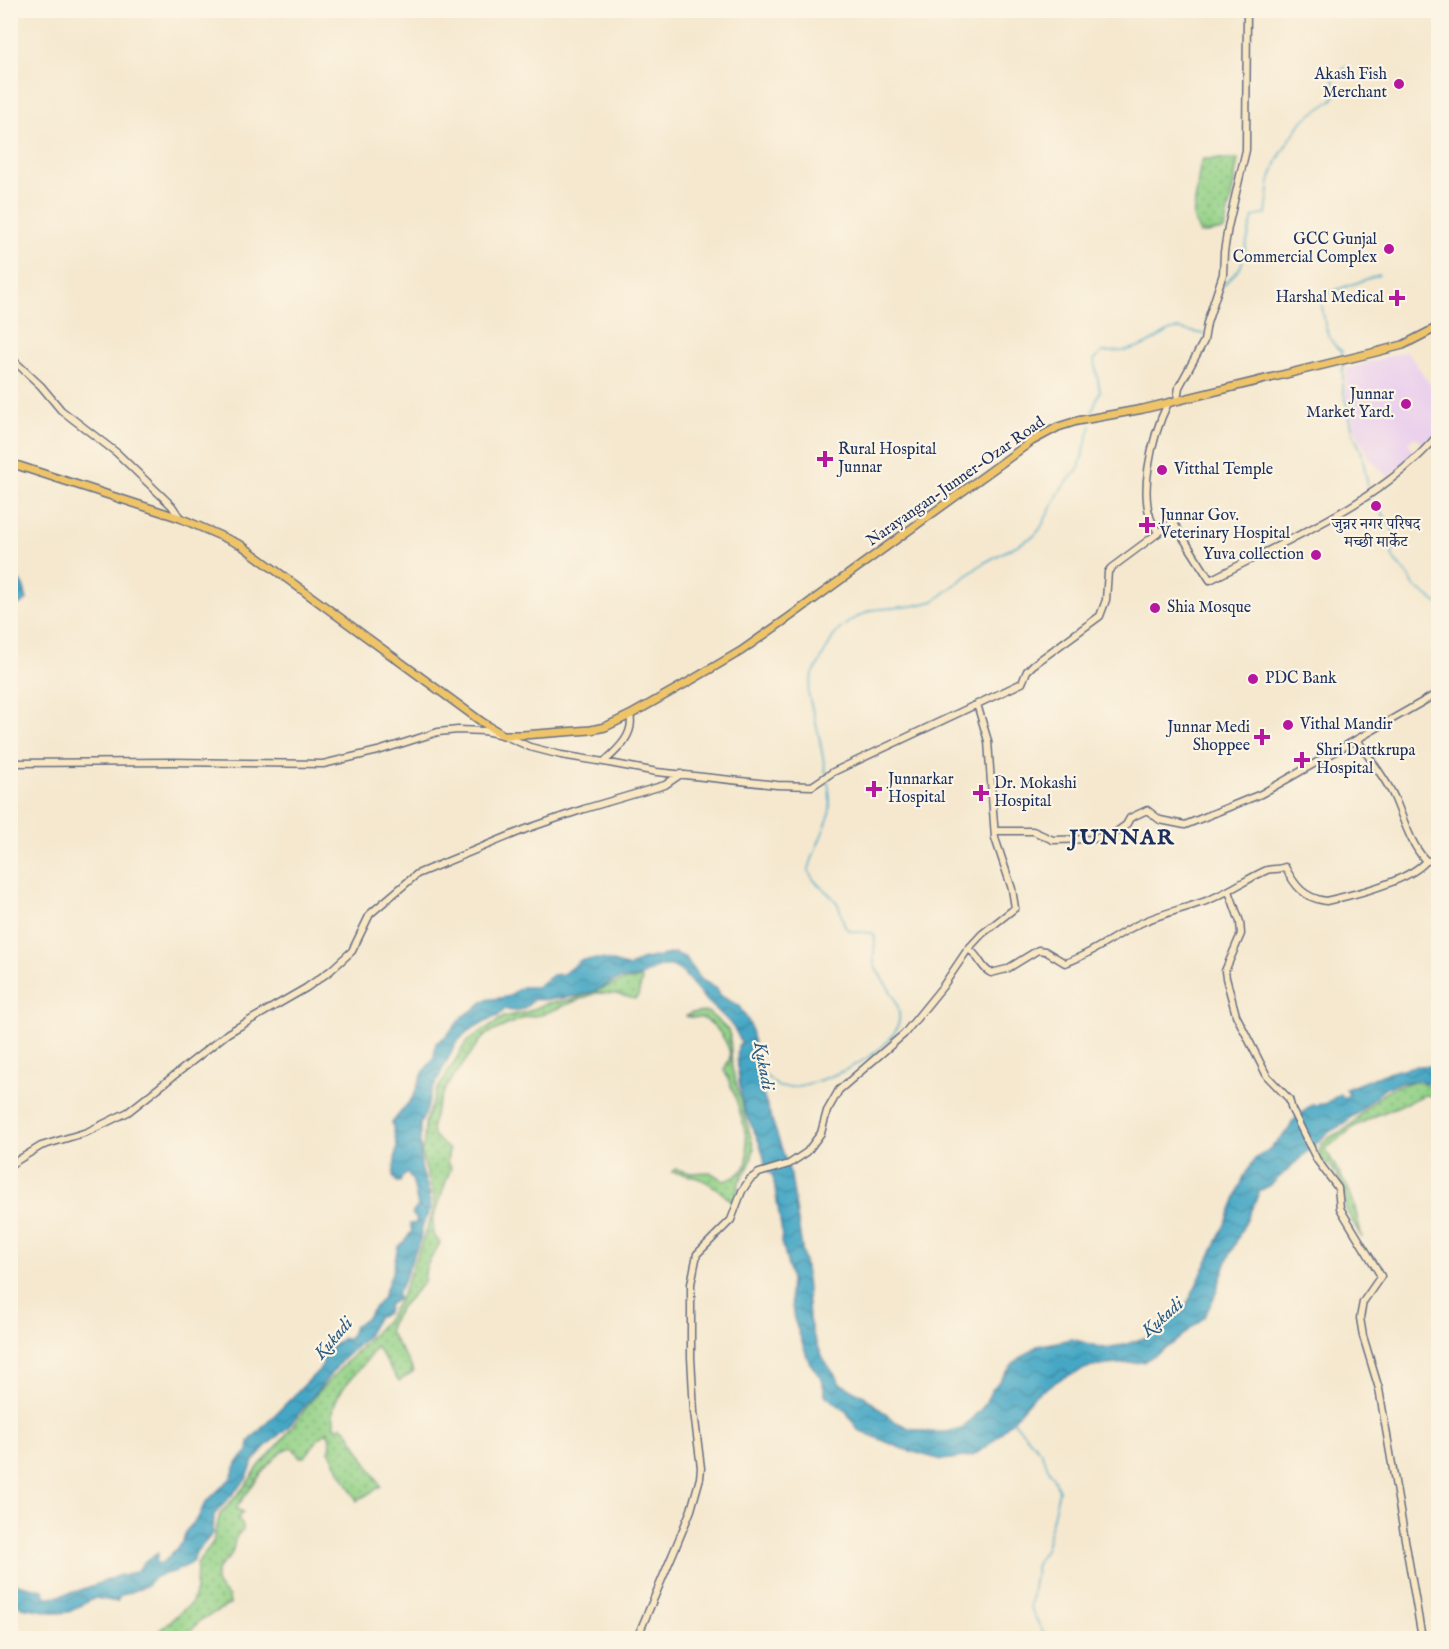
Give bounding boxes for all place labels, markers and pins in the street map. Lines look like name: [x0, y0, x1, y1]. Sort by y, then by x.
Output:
place label: Akash Fish Merchant: [1314, 65, 1388, 103]
marker: Akash Fish Merchant: [1392, 77, 1406, 91]
place label: GCC Gunjal Commercial Complex: [1233, 230, 1378, 268]
marker: GCC Gunjal Commercial Complex: [1382, 242, 1396, 256]
place label: Harshal Medical: [1275, 288, 1385, 308]
marker: Harshal Medical: [1388, 289, 1406, 307]
place label: Junnar Market Yard.: [1306, 385, 1394, 423]
marker: Junnar Market Yard.: [1399, 397, 1413, 411]
place label: Rural Hospital Junnar: [836, 440, 937, 478]
marker: Rural Hospital Junnar: [816, 450, 834, 468]
place label: Vitthal Temple: [1173, 460, 1273, 480]
marker: Vitthal Temple: [1155, 463, 1169, 477]
marker: जुन्नर नगर परिषद मच्छी मार्केट: [1369, 499, 1383, 513]
place label: Junnar Gov. Veterinary Hospital: [1158, 506, 1291, 544]
place label: जुन्नर नगर परिषद मच्छी मार्केट: [1331, 515, 1422, 553]
marker: Junnar Gov. Veterinary Hospital: [1138, 516, 1156, 534]
place label: Yuva collection: [1203, 545, 1304, 565]
marker: Yuva collection: [1309, 548, 1323, 562]
place label: Shia Mosque: [1167, 598, 1251, 618]
marker: Shia Mosque: [1148, 601, 1162, 615]
place label: PDC Bank: [1265, 669, 1337, 689]
marker: PDC Bank: [1246, 672, 1260, 686]
place label: Vithal Mandir: [1299, 715, 1393, 735]
place label: Junnar Medi Shoppee: [1165, 718, 1250, 756]
marker: Vithal Mandir: [1281, 718, 1295, 732]
marker: Junnar Medi Shoppee: [1255, 730, 1269, 744]
place label: Shri Dattkrupa Hospital: [1316, 741, 1416, 779]
marker: Shri Dattkrupa Hospital: [1293, 751, 1311, 769]
place label: Junnarkar Hospital: [886, 770, 954, 808]
place label: Dr. Mokashi Hospital: [994, 774, 1077, 812]
marker: Junnarkar Hospital: [865, 780, 883, 798]
marker: Dr. Mokashi Hospital: [972, 784, 990, 802]

